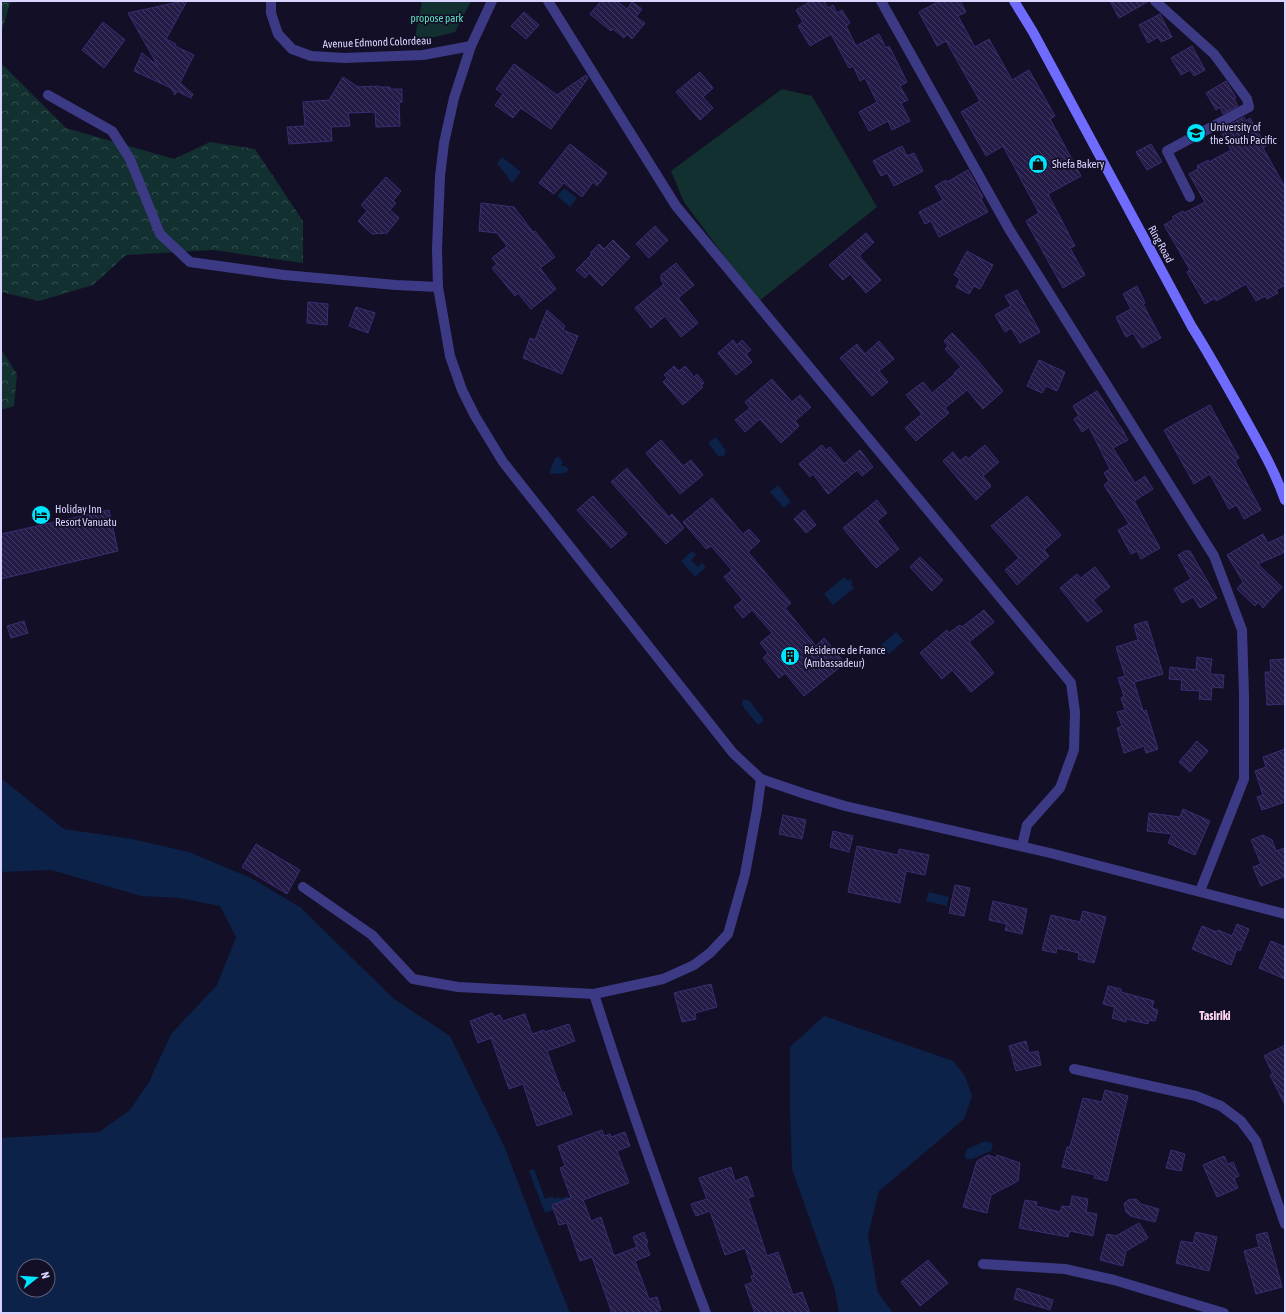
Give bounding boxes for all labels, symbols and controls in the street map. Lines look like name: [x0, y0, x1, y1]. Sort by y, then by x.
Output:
park label: propose park: [411, 12, 464, 24]
street label: Avenue Edmond Colordeau: [322, 34, 432, 50]
place label: University of the South Pacific: [1210, 121, 1278, 146]
school or university icon: University of the South Pacific: [1185, 122, 1207, 144]
shop icon: Shefa Bakery: [1027, 153, 1049, 175]
place label: Shefa Bakery: [1052, 158, 1105, 170]
street label: Ring Road: [1146, 223, 1176, 265]
place label: Holiday Inn Resort Vanuatu: [55, 503, 117, 528]
hotel icon: Holiday Inn Resort Vanuatu: [30, 504, 52, 526]
place label: Résidence de France (Ambassadeur): [804, 644, 886, 669]
building icon: Résidence de France (Ambassadeur): [779, 645, 801, 667]
district label: Tasiriki: [1199, 1009, 1231, 1023]
north arrow: [16, 1258, 56, 1298]
text: N: [39, 1270, 52, 1280]

